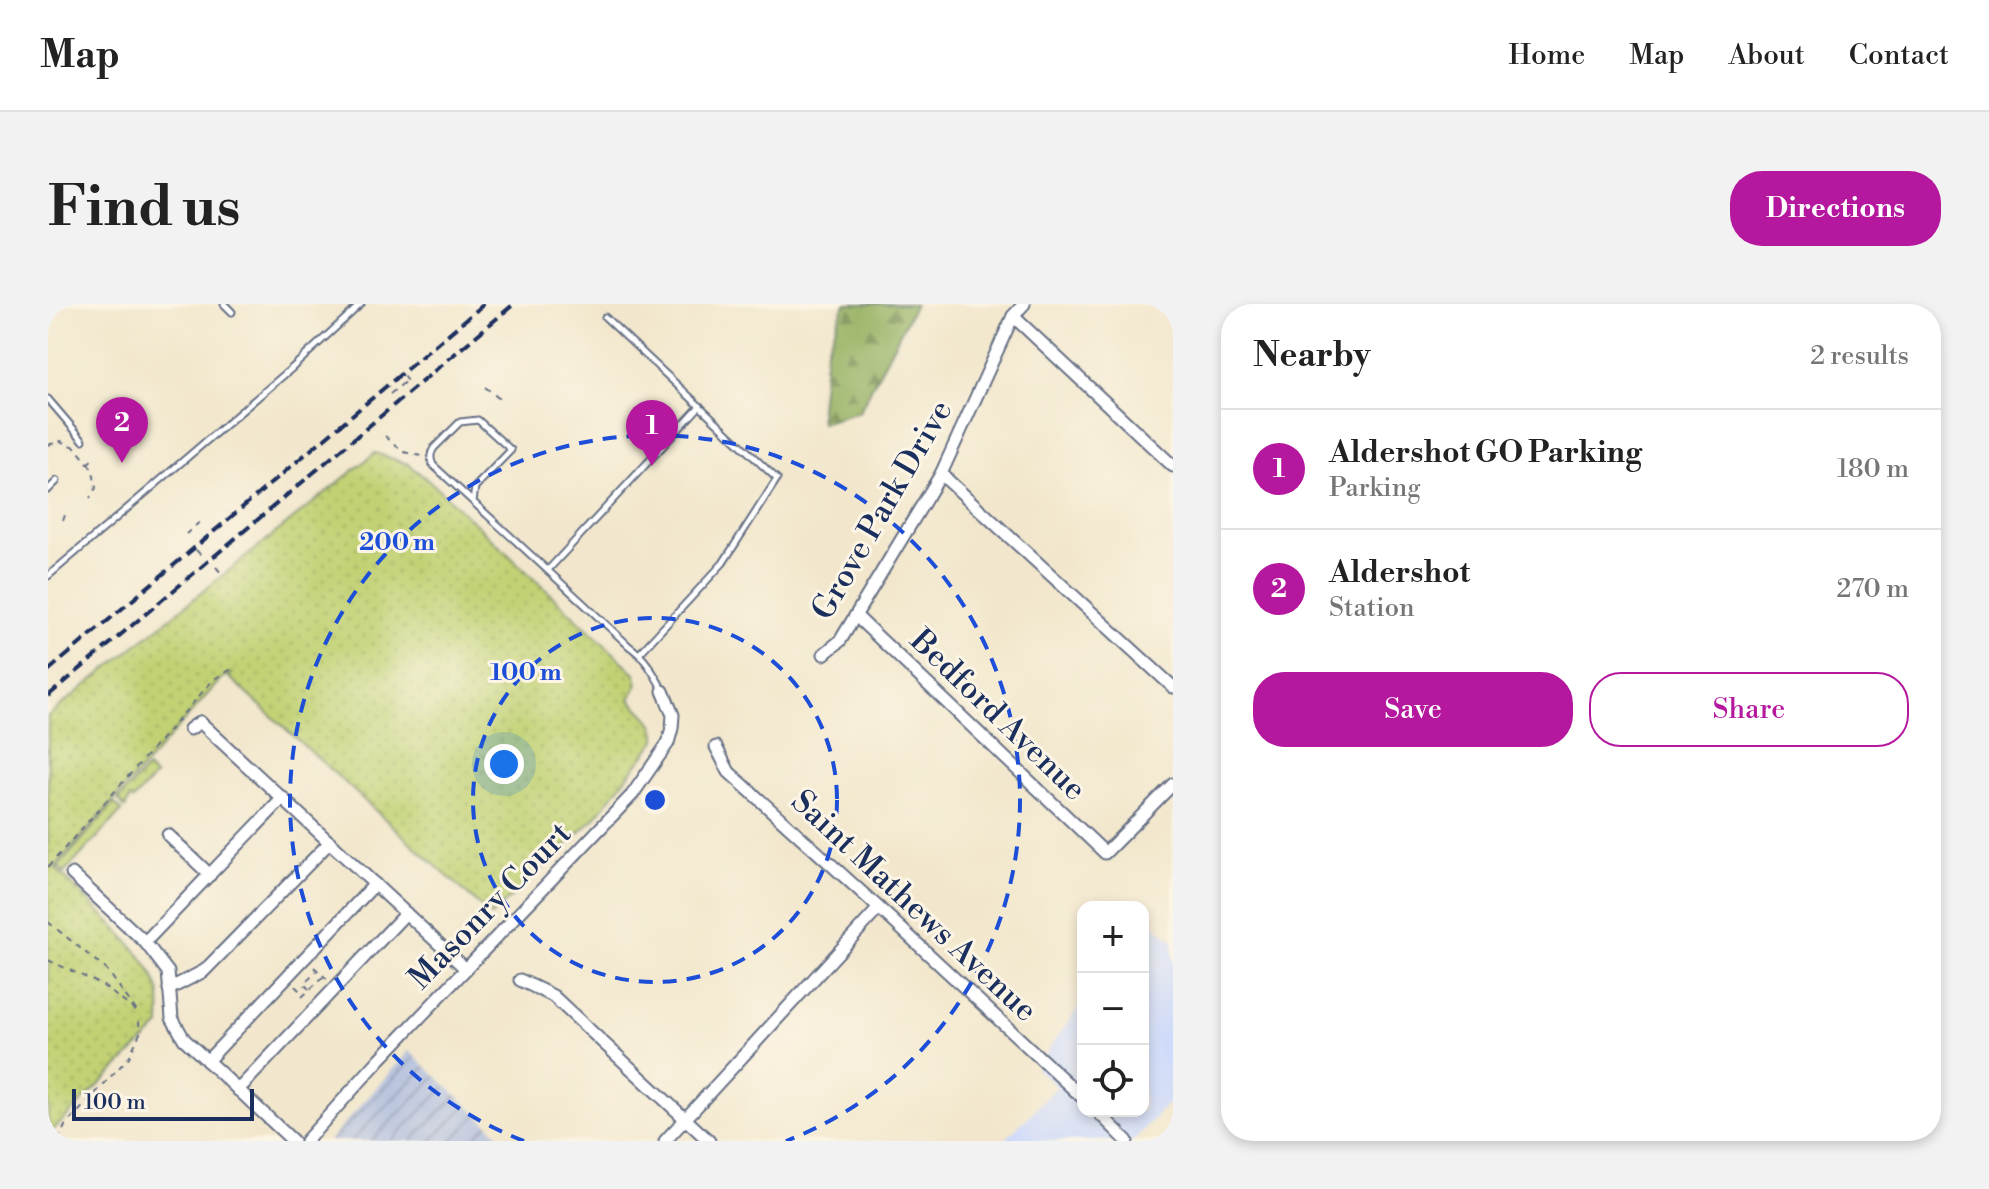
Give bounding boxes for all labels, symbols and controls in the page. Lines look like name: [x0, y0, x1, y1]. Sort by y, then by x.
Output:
text: Map: [40, 32, 120, 79]
text: Home: [1509, 38, 1585, 73]
text: Map: [1629, 38, 1684, 73]
text: About: [1728, 38, 1805, 73]
text: Contact: [1849, 38, 1949, 73]
button: Directions: [1730, 171, 1941, 246]
text: Find us: [48, 173, 241, 243]
text: Nearby: [1253, 335, 1371, 377]
text: 2 results: [1810, 340, 1909, 372]
street label: Grove Park Drive: [803, 393, 961, 627]
pin: 2: [96, 397, 148, 463]
pin: 1: [626, 400, 678, 466]
text: Aldershot GO Parking: [1329, 434, 1642, 472]
text: 1: [1273, 453, 1285, 485]
text: 180 m: [1837, 453, 1909, 485]
text: Parking: [1329, 472, 1421, 504]
text: 200 m: [359, 528, 435, 558]
text: Aldershot: [1329, 554, 1470, 592]
text: 2: [1271, 573, 1287, 605]
text: 270 m: [1836, 573, 1909, 605]
text: Station: [1329, 592, 1415, 624]
street label: Bedford Avenue: [901, 620, 1094, 809]
text: 100 m: [490, 658, 562, 688]
button: Save: [1253, 672, 1573, 747]
button: Share: [1589, 672, 1909, 747]
your location: [484, 744, 524, 784]
street label: Saint Mathews Avenue: [783, 782, 1045, 1030]
centre of rings: [641, 786, 669, 814]
street label: Masonry Court: [400, 814, 580, 998]
map controls: [1077, 901, 1149, 1117]
button: +: [1077, 901, 1149, 973]
button: −: [1077, 973, 1149, 1045]
button: locate: [1077, 1045, 1149, 1117]
scale bar: [72, 1085, 254, 1121]
text: 100 m: [84, 1089, 146, 1116]

